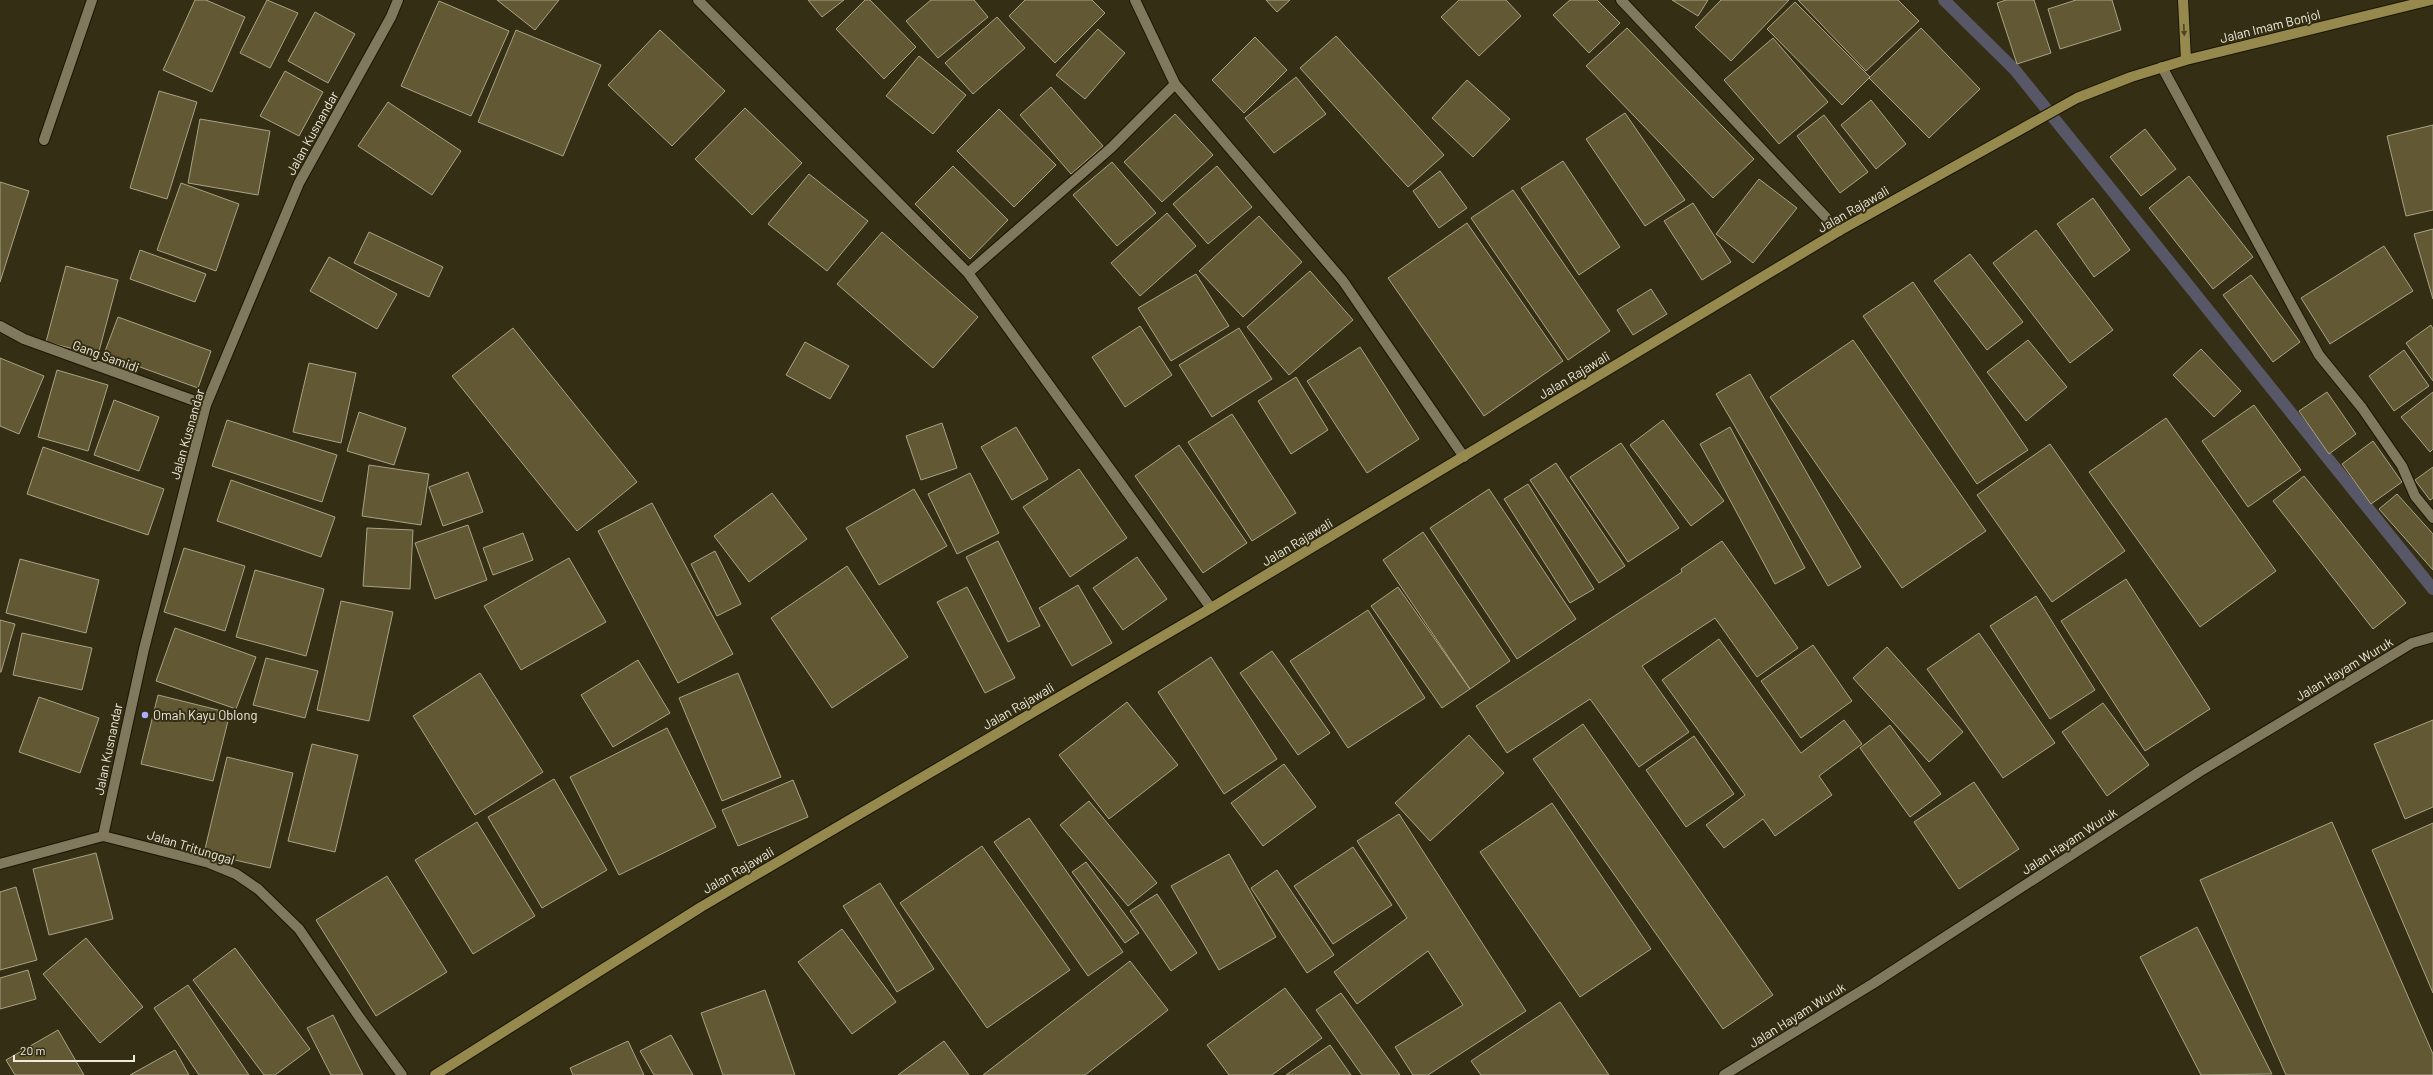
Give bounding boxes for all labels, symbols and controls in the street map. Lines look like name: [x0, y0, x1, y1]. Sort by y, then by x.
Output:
street label: Jalan Imam Bonjol: [2218, 6, 2322, 46]
one-way arrow: [2181, 24, 2188, 36]
street label: Jalan Kusnandar: [282, 88, 342, 178]
street label: Jalan Rajawali: [1814, 182, 1892, 236]
street label: Gang Samidi: [70, 337, 142, 375]
street label: Jalan Rajawali: [1536, 348, 1612, 402]
street label: Jalan Kusnandar: [166, 387, 208, 481]
street label: Jalan Rajawali: [1259, 515, 1335, 569]
street label: Jalan Hayam Wuruk: [2292, 633, 2396, 704]
street label: Jalan Rajawali: [979, 679, 1057, 733]
street label: Jalan Kusnandar: [90, 701, 126, 796]
place label: Omah Kayu Oblong: [153, 707, 257, 723]
marker: Omah Kayu Oblong: [140, 710, 150, 720]
street label: Jalan Hayam Wuruk: [2018, 804, 2120, 878]
street label: Jalan Tritunggal: [145, 826, 237, 868]
street label: Jalan Rajawali: [699, 843, 777, 897]
street label: Jalan Hayam Wuruk: [1746, 979, 1849, 1051]
scale bar: [14, 1037, 134, 1063]
text: 20 m: [20, 1043, 46, 1057]

